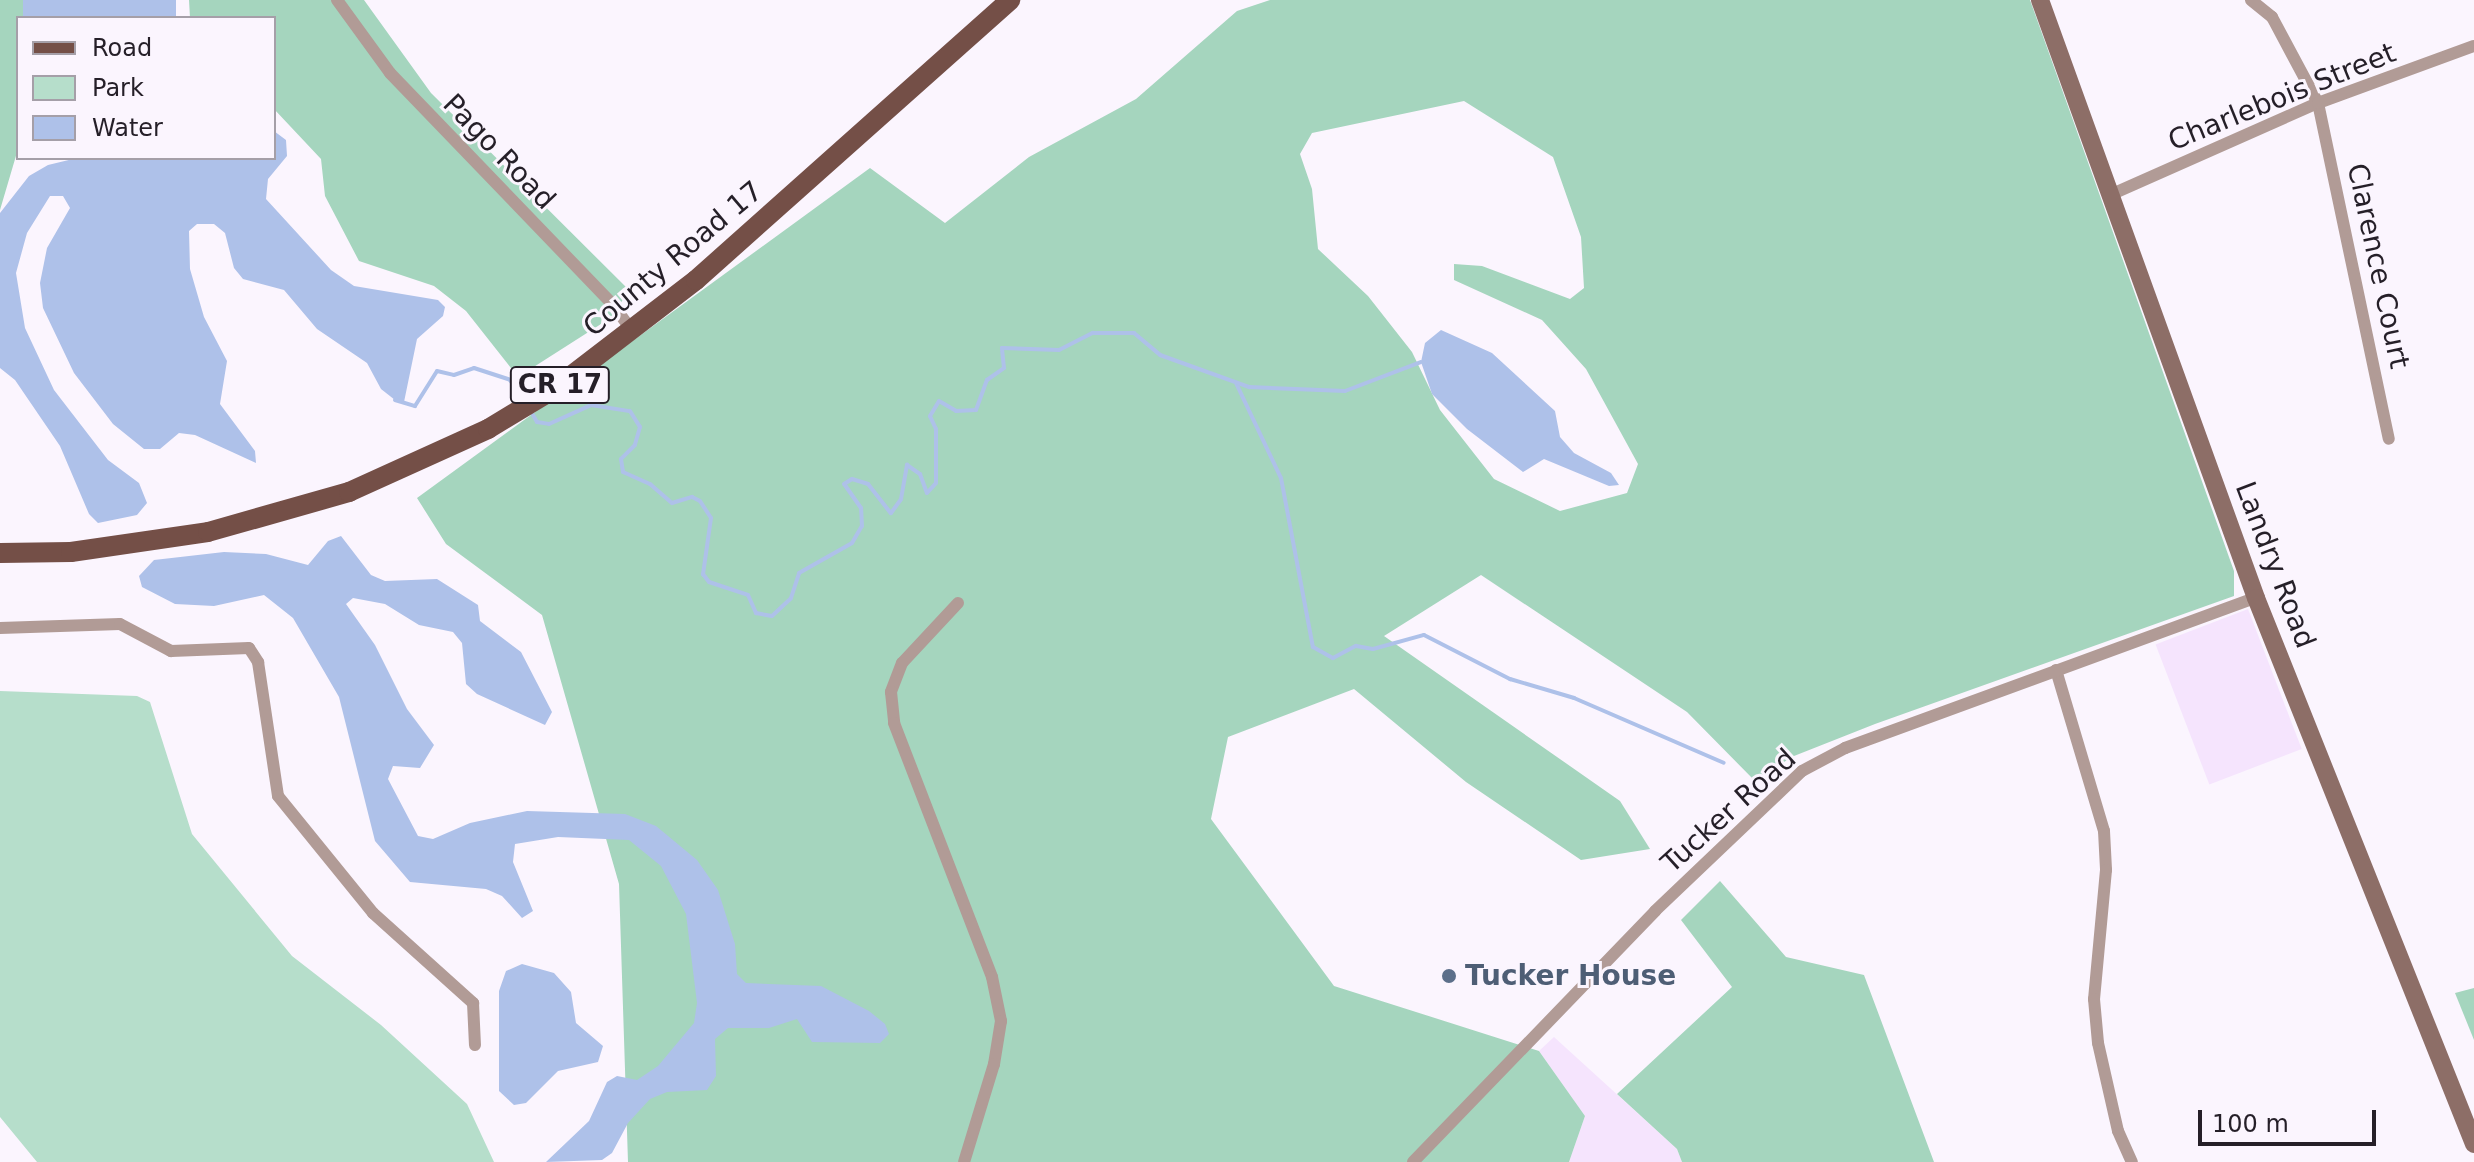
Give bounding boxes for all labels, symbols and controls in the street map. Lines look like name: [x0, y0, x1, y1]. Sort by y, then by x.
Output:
legend: [16, 16, 276, 160]
text: Road: [92, 34, 152, 62]
street label: Charlebois Street: [2163, 36, 2401, 158]
text: Park: [92, 74, 144, 102]
street label: Pago Road: [436, 88, 562, 216]
text: Water: [92, 114, 163, 142]
street label: Clarence Court: [2340, 160, 2416, 372]
street label: County Road 17: [577, 174, 769, 344]
road number: CR 17: [508, 363, 612, 407]
street label: Landry Road: [2228, 477, 2322, 653]
street label: Tucker Road: [1655, 742, 1803, 880]
place label: Tucker House: [1465, 959, 1676, 993]
marker: Tucker House: [1440, 967, 1458, 985]
scale bar: [2202, 1094, 2380, 1144]
text: 100 m: [2212, 1110, 2289, 1138]

